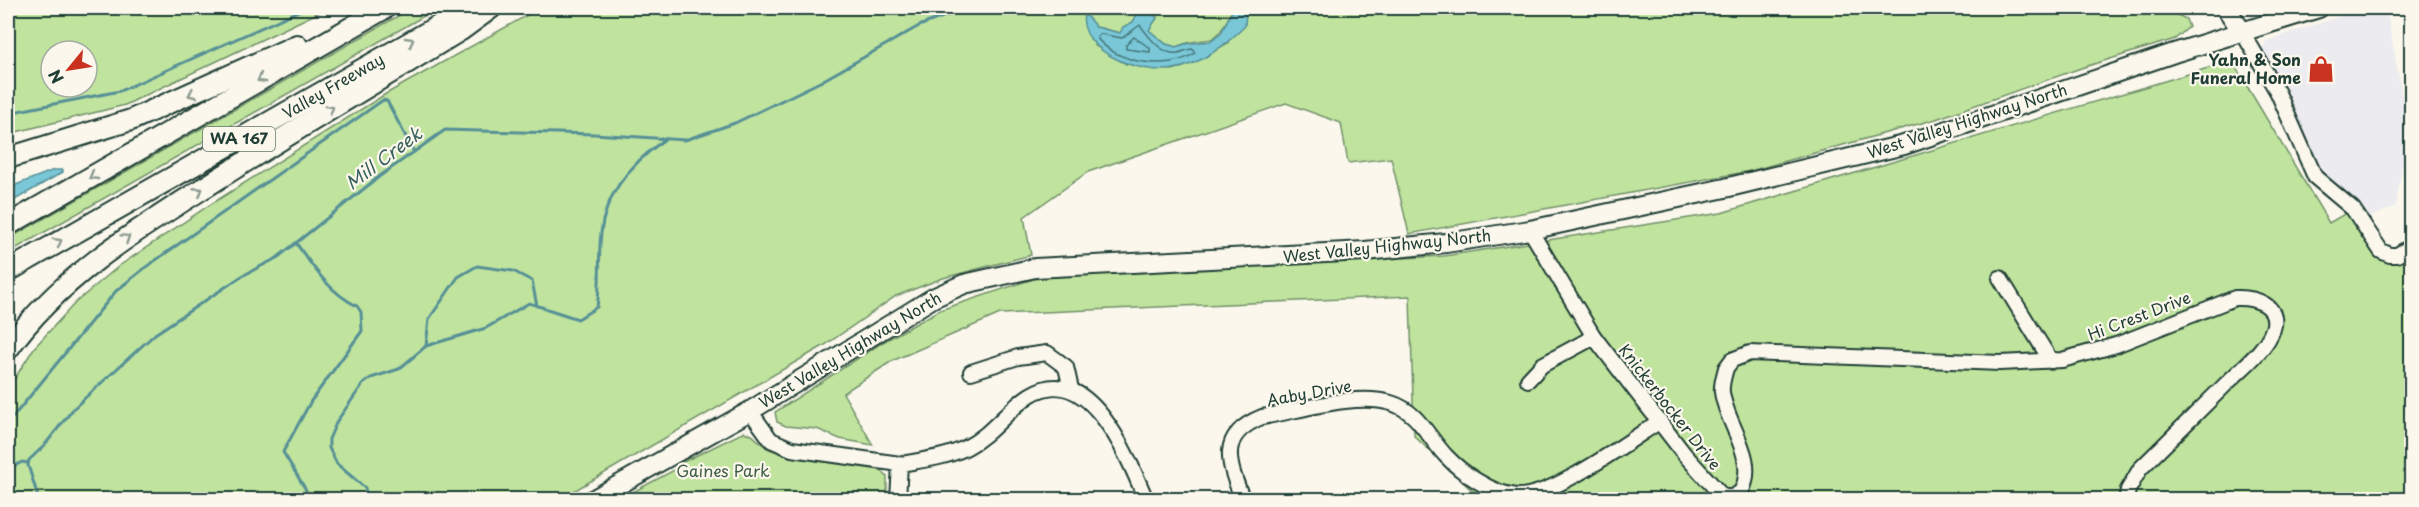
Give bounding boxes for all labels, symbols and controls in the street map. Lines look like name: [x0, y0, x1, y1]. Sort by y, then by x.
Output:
one-way arrow: [404, 37, 414, 49]
north arrow: [39, 39, 99, 99]
street label: Valley Freeway: [277, 46, 388, 124]
place label: Yahn & Son Funeral Home: [2191, 47, 2301, 89]
shop icon: Yahn & Son Funeral Home: [2306, 54, 2336, 84]
text: N: [42, 66, 69, 88]
one-way arrow: [257, 72, 268, 83]
street label: West Valley Highway North: [1864, 76, 2070, 164]
one-way arrow: [187, 86, 198, 98]
one-way arrow: [324, 105, 334, 117]
water label: Mill Creek: [339, 119, 428, 196]
road number: WA 167: [203, 127, 275, 151]
one-way arrow: [88, 169, 99, 180]
one-way arrow: [192, 187, 203, 198]
street label: West Valley Highway North: [1282, 222, 1492, 268]
one-way arrow: [119, 234, 130, 245]
one-way arrow: [52, 238, 62, 249]
street label: Hi Crest Drive: [2084, 284, 2194, 346]
street label: West Valley Highway North: [754, 285, 945, 413]
street label: Knickerbocker Drive: [1614, 338, 1728, 475]
street label: Aaby Drive: [1264, 373, 1353, 411]
park label: Gaines Park: [676, 458, 770, 482]

